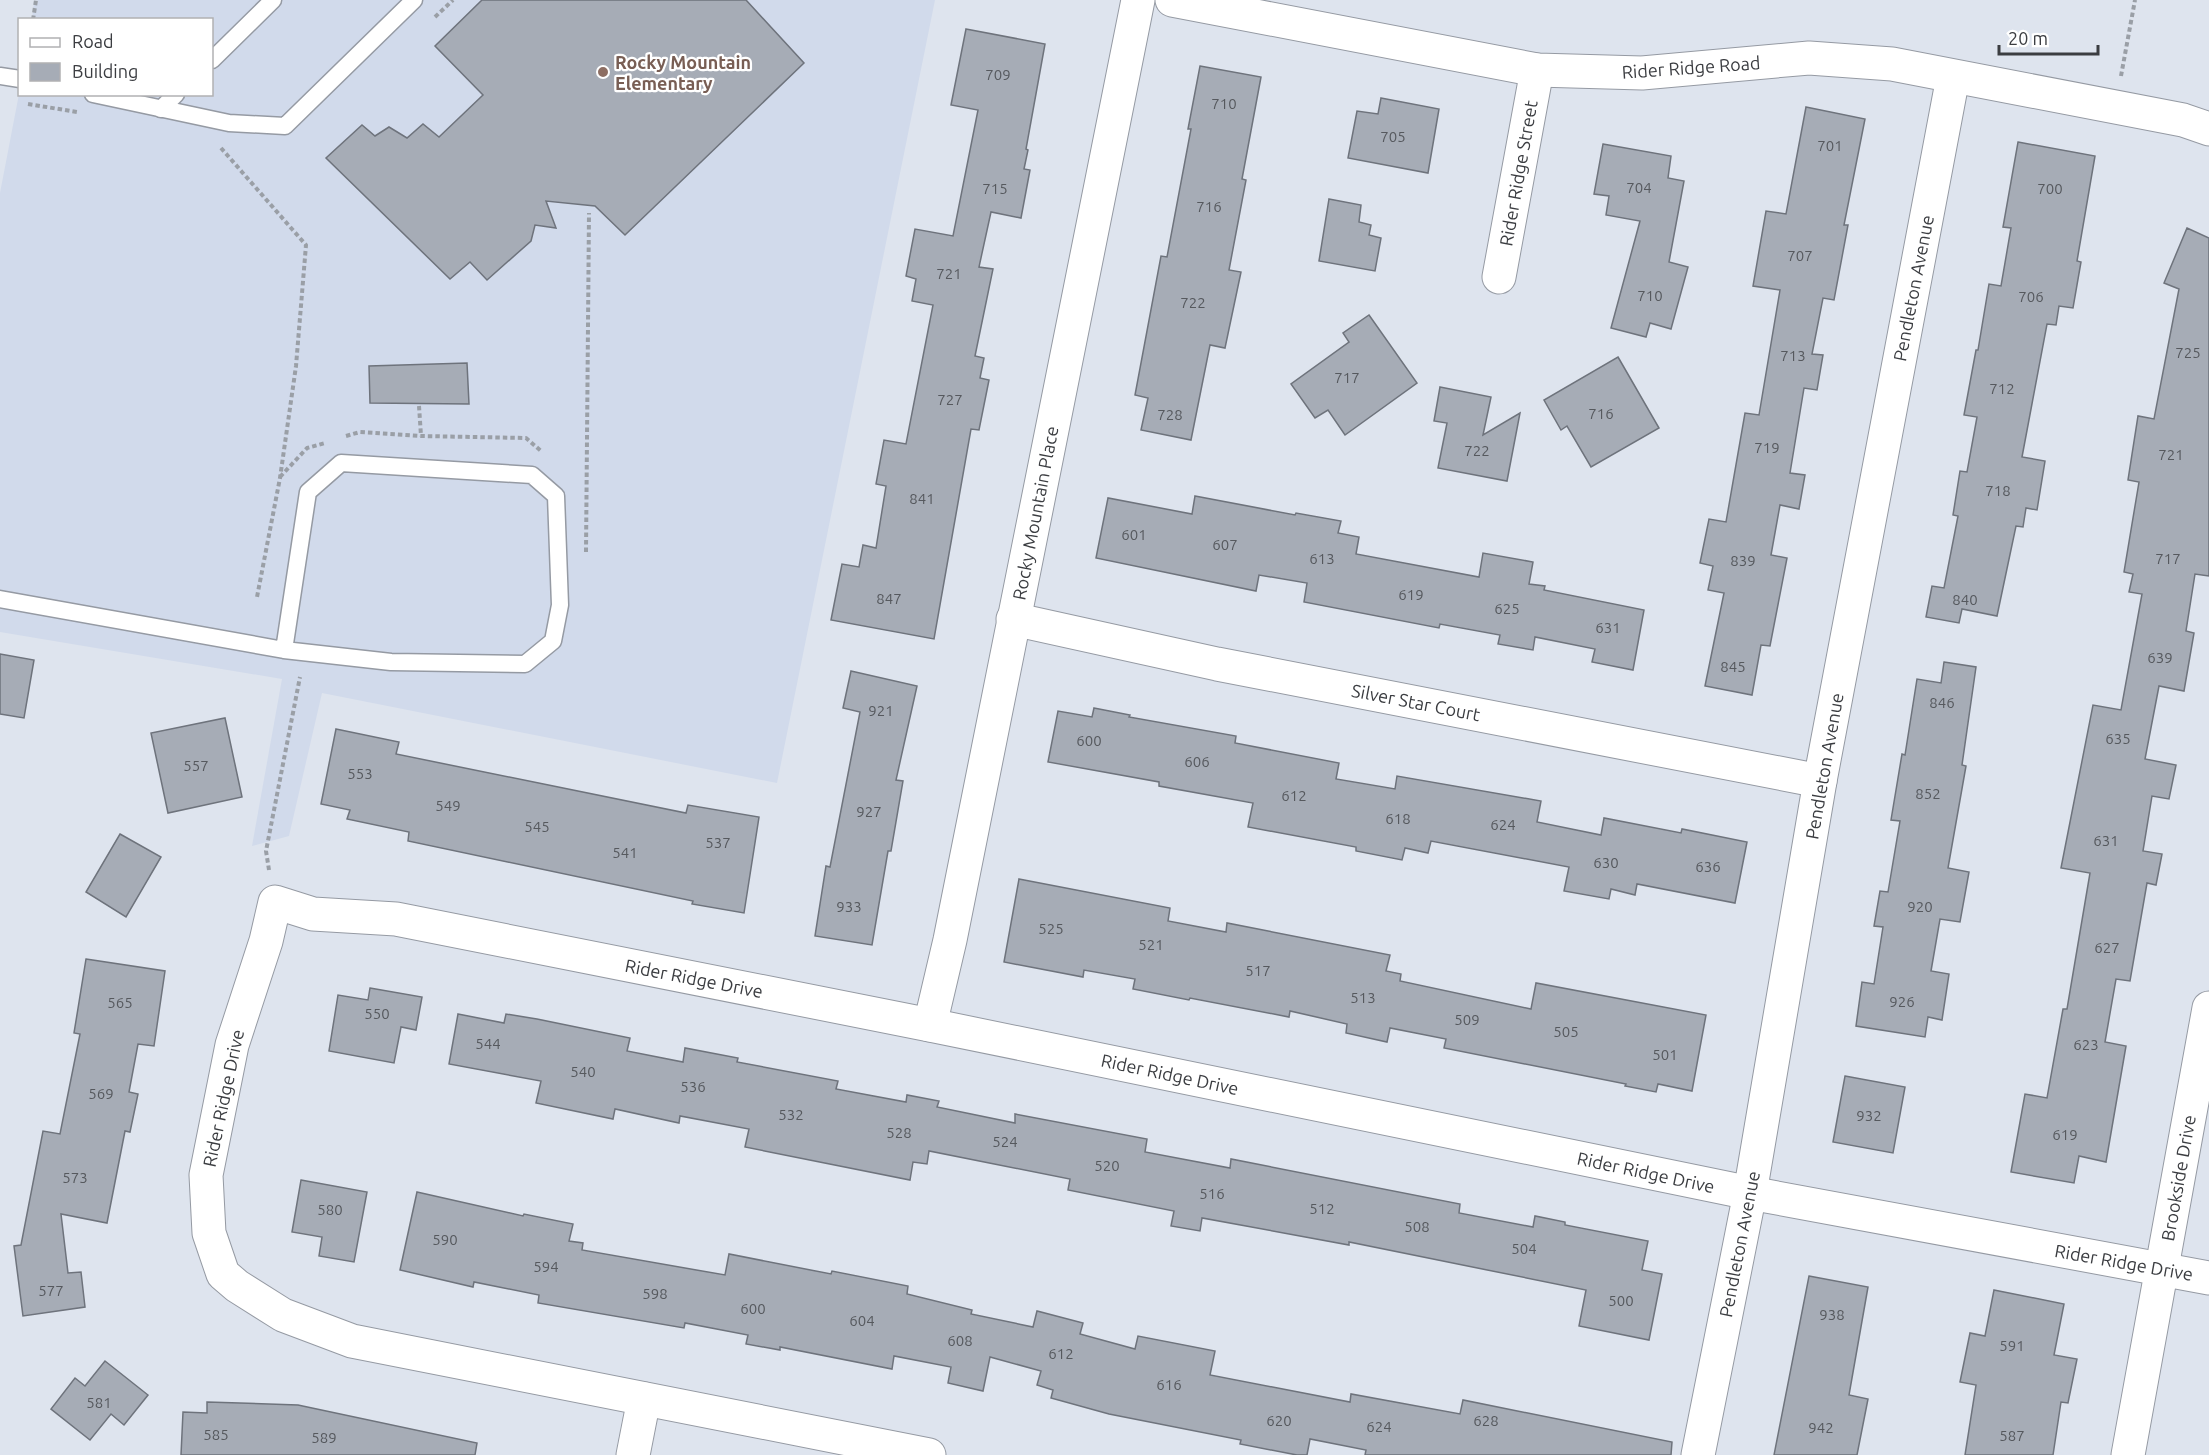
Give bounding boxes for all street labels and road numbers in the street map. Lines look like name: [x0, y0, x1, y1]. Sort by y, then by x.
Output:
street label: Rider Ridge Road: [1621, 52, 1761, 82]
street label: Rider Ridge Street: [1495, 98, 1541, 248]
street label: Pendleton Avenue: [1889, 213, 1937, 363]
street label: Rocky Mountain Place: [1008, 424, 1062, 602]
street label: Silver Star Court: [1350, 680, 1482, 724]
street label: Pendleton Avenue: [1801, 691, 1847, 841]
street label: Rider Ridge Drive: [623, 955, 765, 1001]
street label: Rider Ridge Drive: [199, 1027, 247, 1169]
street label: Rider Ridge Drive: [1099, 1050, 1241, 1098]
street label: Brookside Drive: [2157, 1113, 2199, 1243]
street label: Rider Ridge Drive: [1575, 1148, 1717, 1196]
street label: Pendleton Avenue: [1715, 1169, 1763, 1319]
street label: Rider Ridge Drive: [2053, 1240, 2195, 1284]

